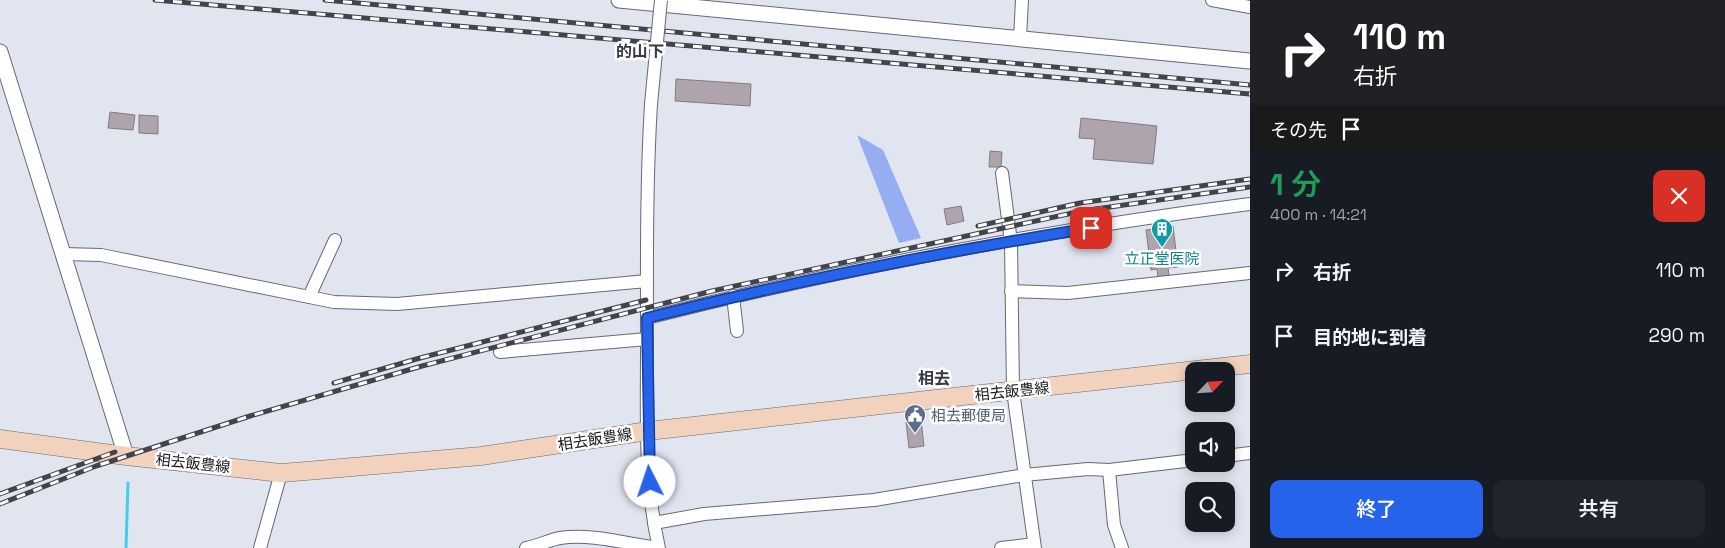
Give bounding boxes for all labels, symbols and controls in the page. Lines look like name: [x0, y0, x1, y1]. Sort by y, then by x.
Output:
text: 110 m: [1353, 15, 1446, 59]
icon: right: [1270, 20, 1335, 85]
district label: 的山下: [616, 41, 664, 62]
text: 右折: [1353, 62, 1397, 90]
icon: arrive: [1337, 115, 1365, 143]
text: その先: [1270, 118, 1327, 143]
text: 1 分: [1270, 165, 1321, 204]
button: close: [1653, 170, 1705, 222]
text: 400 m · 14:21: [1270, 204, 1367, 225]
pin: [1070, 207, 1112, 249]
icon: arrive: [1077, 214, 1105, 242]
building icon: 立正堂医院: [1150, 217, 1174, 248]
place label: 立正堂医院: [1124, 249, 1200, 268]
icon: right: [1270, 257, 1298, 285]
text: 110 m: [1656, 258, 1705, 283]
text: 右折: [1313, 260, 1351, 285]
icon: arrive: [1270, 322, 1298, 350]
text: 290 m: [1649, 323, 1705, 348]
text: 目的地に到着: [1313, 325, 1427, 350]
north arrow: [1185, 362, 1235, 412]
map controls: [1185, 362, 1235, 532]
district label: 相去: [918, 368, 950, 389]
street label: 相去飯豊線: [974, 378, 1050, 404]
public building icon: 相去郵便局: [903, 403, 927, 434]
place label: 相去郵便局: [931, 406, 1006, 425]
button: sound: [1185, 422, 1235, 472]
street label: 相去飯豊線: [556, 424, 634, 454]
street label: 相去飯豊線: [155, 450, 231, 476]
position arrow: [623, 455, 675, 507]
button: 終了: [1270, 480, 1483, 538]
button: 共有: [1493, 480, 1705, 538]
button: search: [1185, 482, 1235, 532]

